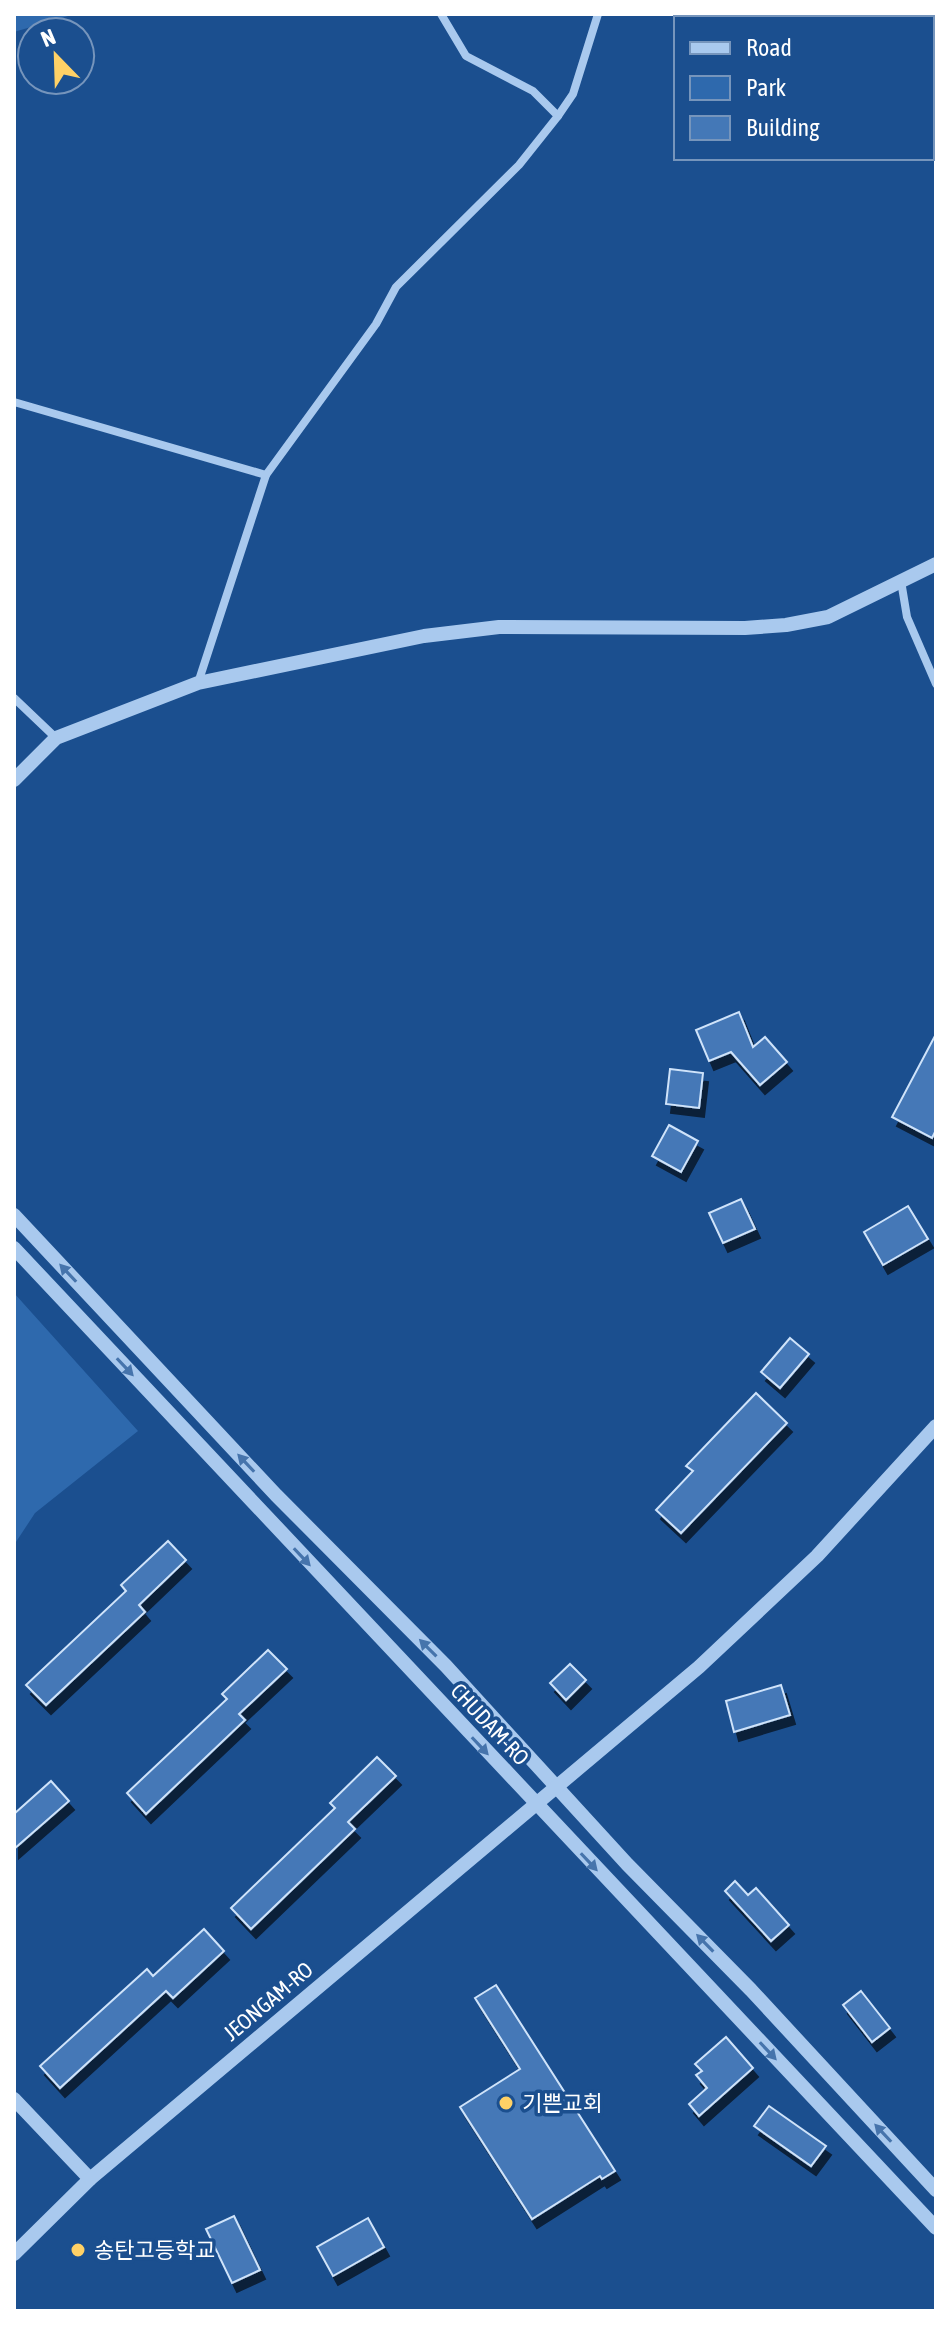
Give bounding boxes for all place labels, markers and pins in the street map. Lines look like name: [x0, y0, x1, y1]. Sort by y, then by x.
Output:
place label: 기쁜교회: [522, 2090, 603, 2116]
marker: 기쁜교회: [497, 2094, 515, 2112]
place label: 송탄고등학교: [94, 2237, 215, 2263]
marker: 송탄고등학교: [69, 2241, 87, 2259]

